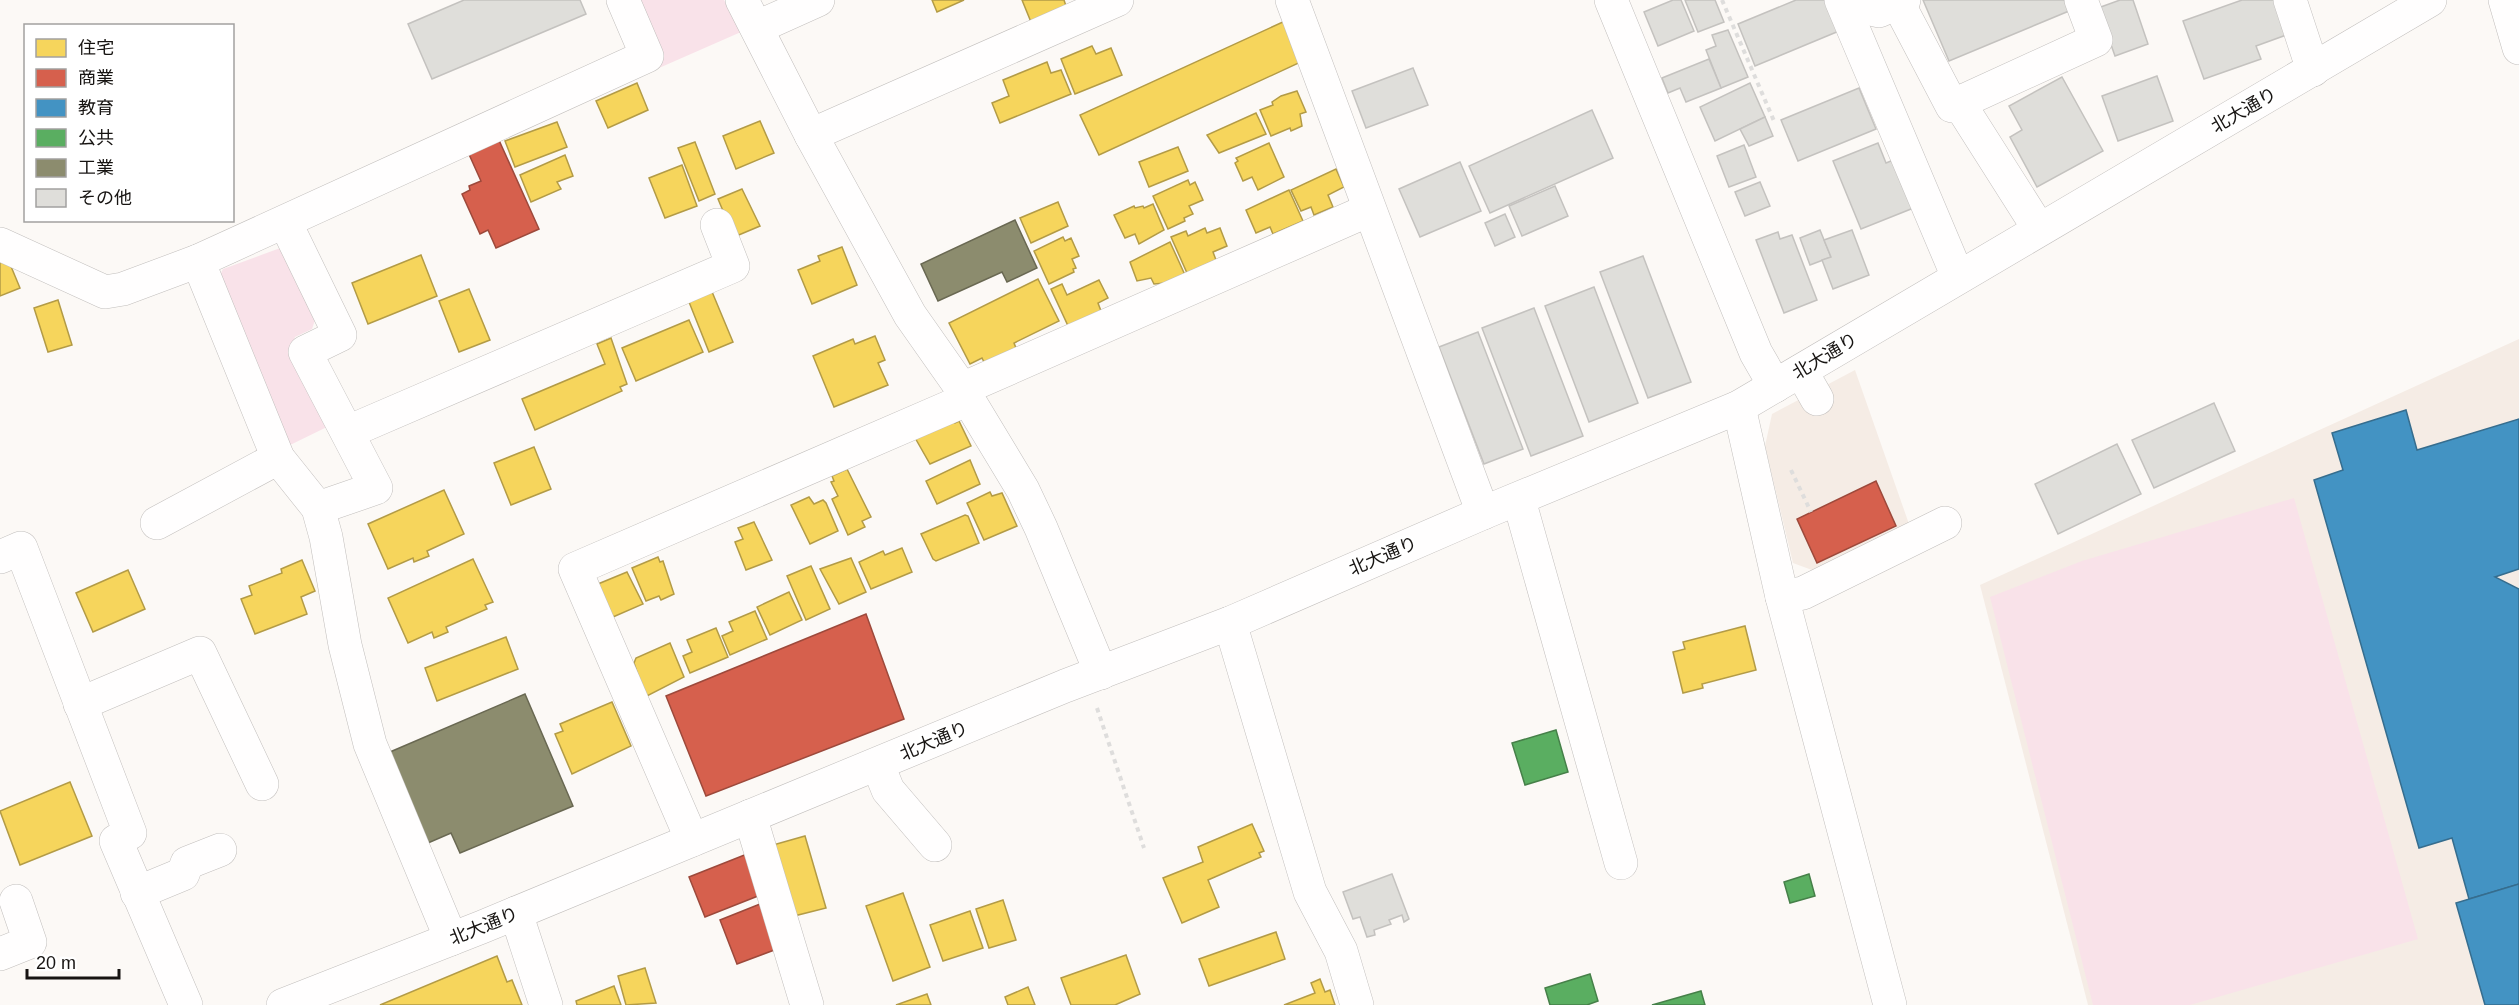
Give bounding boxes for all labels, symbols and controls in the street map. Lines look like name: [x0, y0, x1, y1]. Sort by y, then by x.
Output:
legend: [24, 24, 234, 222]
text: 住宅: [78, 38, 114, 58]
text: 商業: [78, 68, 114, 88]
street label: 北大通り: [2208, 83, 2280, 137]
text: 教育: [78, 98, 114, 118]
text: 公共: [78, 128, 114, 148]
text: 工業: [78, 158, 114, 178]
text: その他: [78, 188, 132, 208]
street label: 北大通り: [1789, 329, 1861, 383]
street label: 北大通り: [1346, 533, 1420, 579]
street label: 北大通り: [897, 718, 971, 764]
street label: 北大通り: [447, 903, 521, 949]
scale bar: [27, 942, 118, 980]
text: 20 m: [36, 953, 76, 973]

